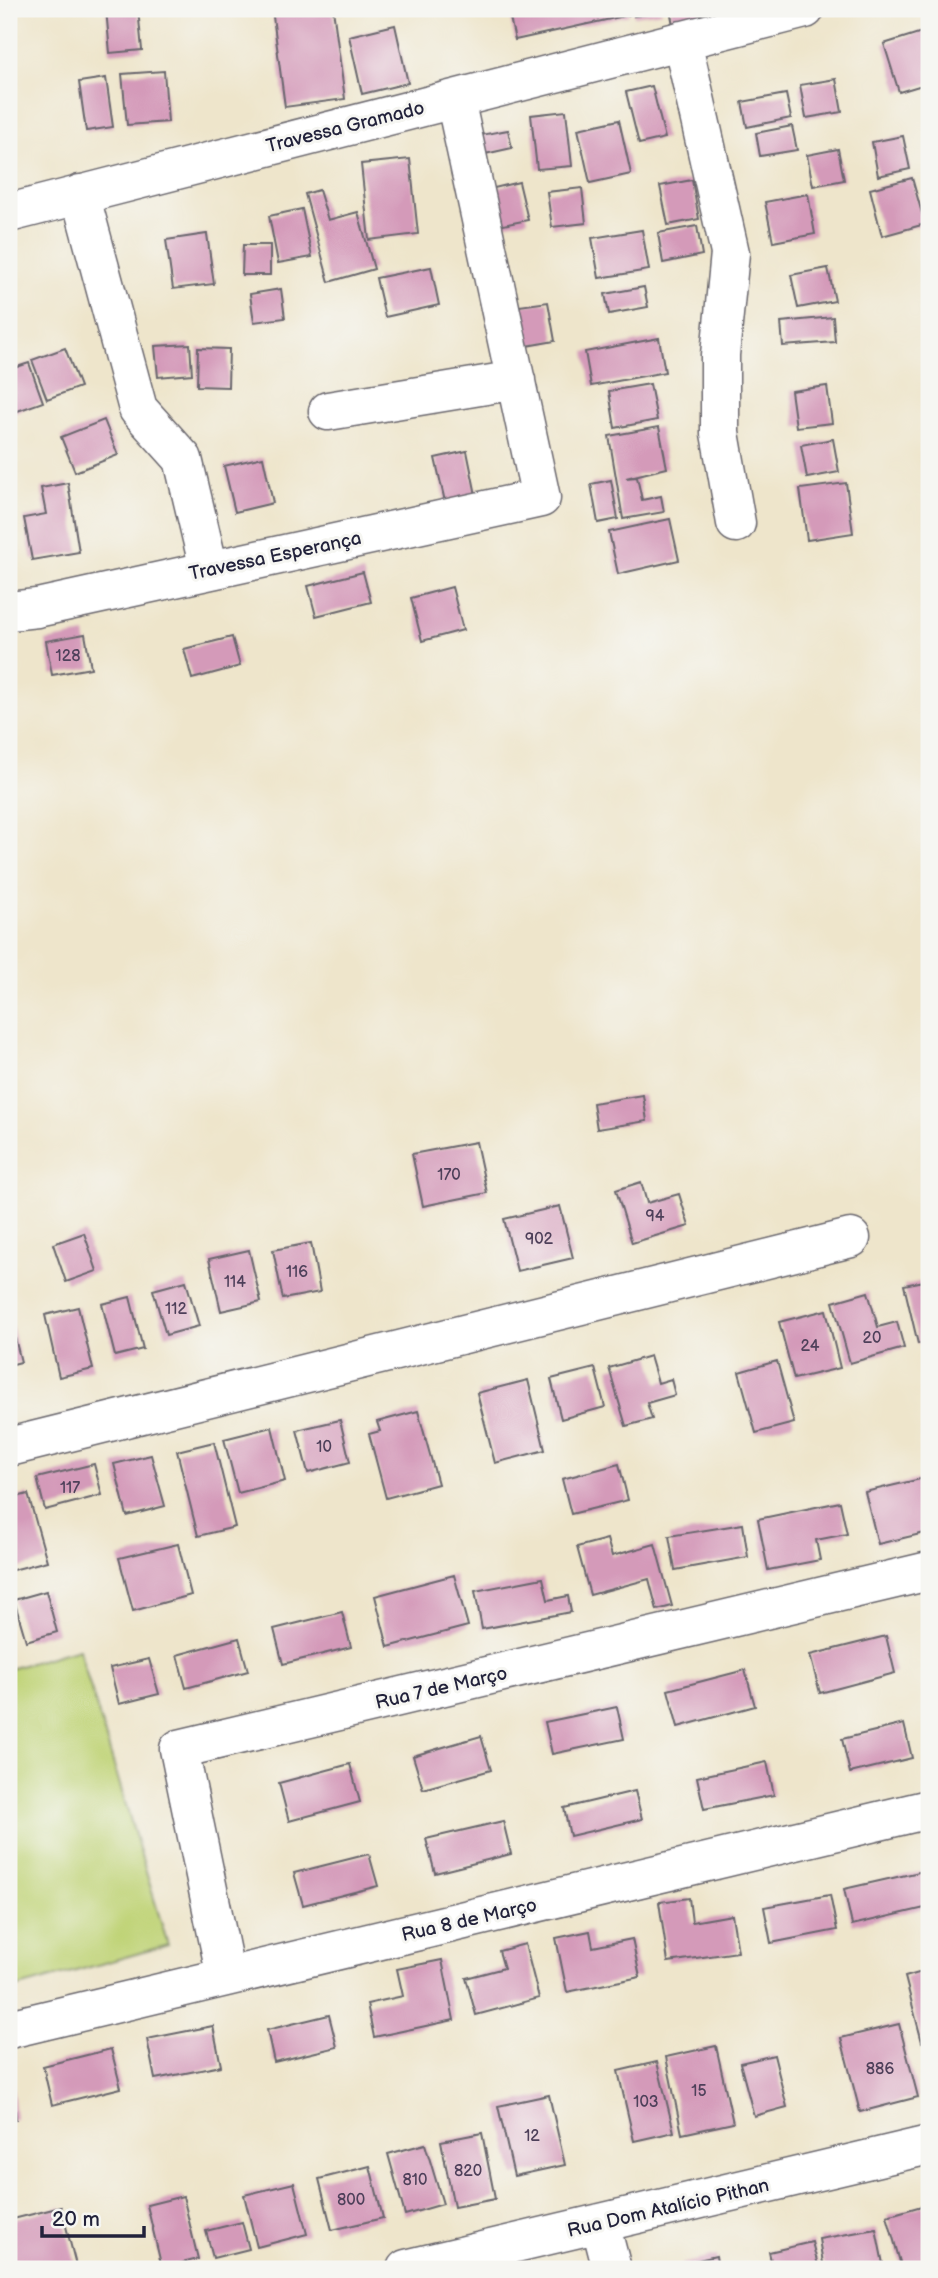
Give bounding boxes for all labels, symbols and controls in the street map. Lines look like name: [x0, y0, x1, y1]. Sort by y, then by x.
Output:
street label: Travessa Gramado: [264, 97, 427, 158]
street label: Travessa Esperança: [187, 527, 364, 586]
house number: 128: [56, 647, 80, 666]
house number: 170: [437, 1166, 461, 1185]
house number: 94: [645, 1207, 665, 1226]
house number: 902: [525, 1230, 554, 1249]
house number: 116: [286, 1263, 308, 1282]
house number: 114: [224, 1273, 246, 1292]
house number: 112: [165, 1300, 187, 1319]
house number: 20: [863, 1329, 881, 1348]
house number: 24: [801, 1337, 820, 1356]
house number: 10: [316, 1438, 332, 1457]
house number: 117: [60, 1479, 80, 1498]
street label: Rua 7 de Março: [373, 1662, 510, 1715]
street label: Rua 8 de Março: [400, 1894, 539, 1947]
house number: 886: [866, 2060, 894, 2079]
house number: 15: [691, 2082, 707, 2101]
house number: 103: [633, 2093, 659, 2112]
house number: 12: [524, 2127, 540, 2146]
house number: 820: [454, 2162, 482, 2181]
house number: 810: [403, 2171, 427, 2190]
street label: Rua Dom Atalício Pithan: [565, 2174, 771, 2243]
house number: 800: [337, 2191, 365, 2210]
scale bar: [42, 2194, 144, 2238]
text: 20 m: [52, 2207, 100, 2232]

